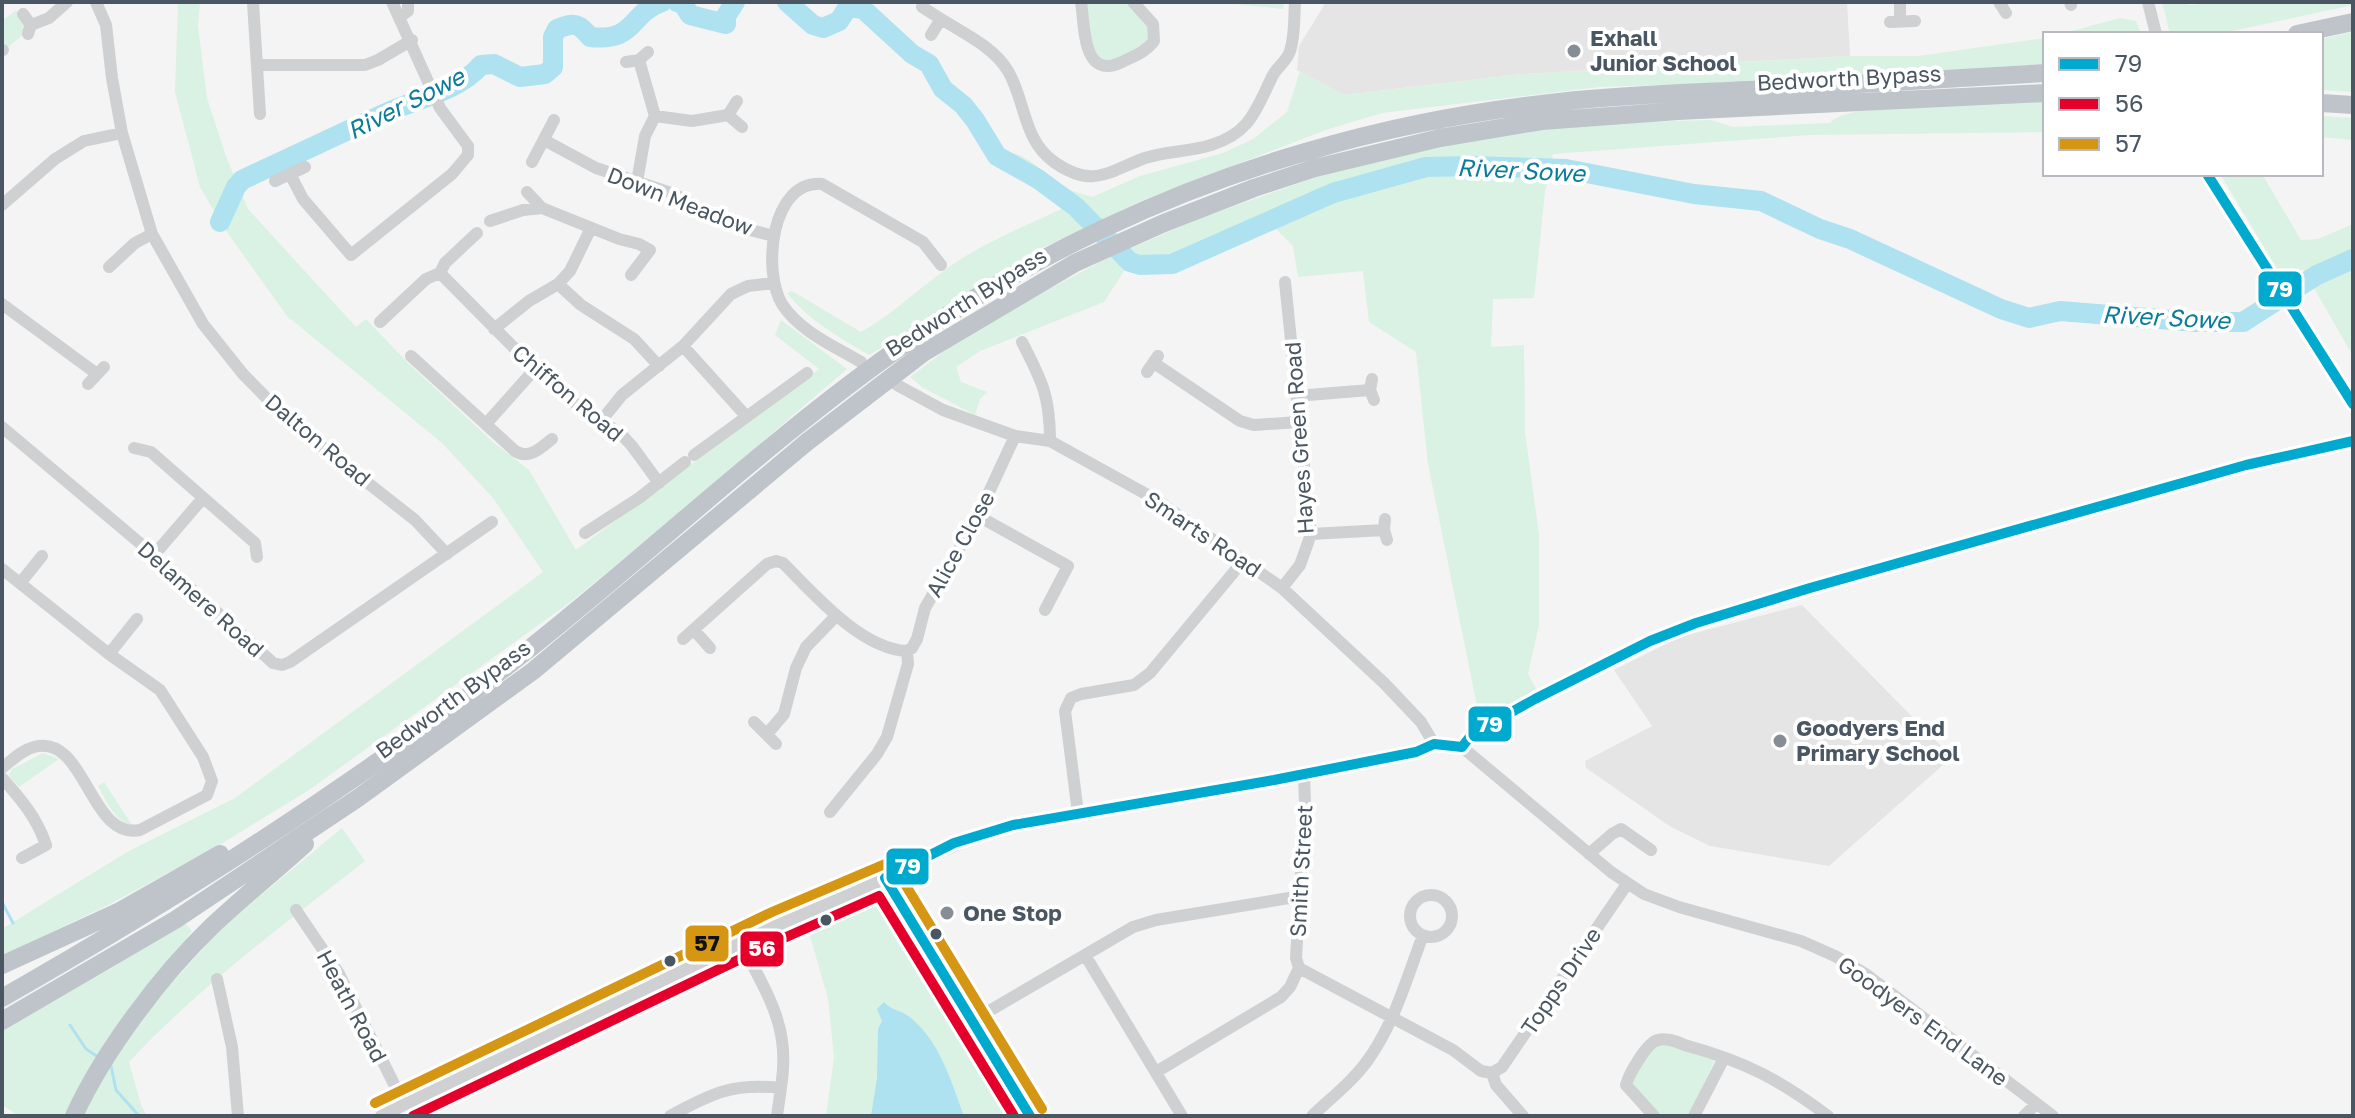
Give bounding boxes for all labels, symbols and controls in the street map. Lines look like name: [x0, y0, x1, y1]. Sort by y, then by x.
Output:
place label: Exhall Junior School: [1590, 24, 1737, 76]
legend: [2043, 32, 2323, 176]
marker: Exhall Junior School: [1565, 42, 1583, 60]
text: 79: [2115, 48, 2142, 77]
street label: Bedworth Bypass: [1756, 59, 1942, 96]
water label: River Sowe: [342, 60, 471, 145]
text: 56: [2115, 88, 2143, 117]
text: 57: [2115, 128, 2142, 157]
water label: River Sowe: [1457, 152, 1588, 187]
street label: Down Meadow: [604, 160, 757, 241]
street label: Bedworth Bypass: [880, 241, 1051, 362]
line badge: 79: [2257, 270, 2303, 308]
text: 79: [2267, 275, 2293, 302]
water label: River Sowe: [2102, 299, 2233, 334]
street label: Chiffon Road: [507, 338, 629, 447]
street label: Hayes Green Road: [1278, 341, 1319, 535]
street label: Dalton Road: [260, 388, 377, 492]
street label: Smarts Road: [1140, 485, 1267, 582]
street label: Alice Close: [919, 486, 1000, 601]
street label: Delamere Road: [133, 535, 270, 662]
street label: Bedworth Bypass: [370, 633, 535, 764]
line badge: 79: [1467, 705, 1513, 743]
text: 79: [1477, 710, 1503, 737]
place label: Goodyers End Primary School: [1796, 714, 1960, 766]
marker: Goodyers End Primary School: [1771, 732, 1789, 750]
street label: Smith Street: [1284, 804, 1317, 938]
line badge: 79: [885, 847, 930, 886]
text: 79: [895, 852, 921, 879]
place label: One Stop: [963, 899, 1062, 926]
marker: One Stop: [938, 904, 956, 922]
unlabelled marker: [818, 912, 834, 928]
street label: Topps Drive: [1515, 922, 1606, 1040]
line badge: 57: [684, 924, 730, 963]
unlabelled marker: [928, 926, 944, 942]
text: 57: [694, 929, 720, 956]
line badge: 56: [739, 930, 785, 968]
text: 56: [748, 934, 776, 961]
street label: Heath Road: [312, 945, 393, 1067]
street label: Goodyers End Lane: [1833, 950, 2013, 1091]
unlabelled marker: [662, 953, 678, 969]

